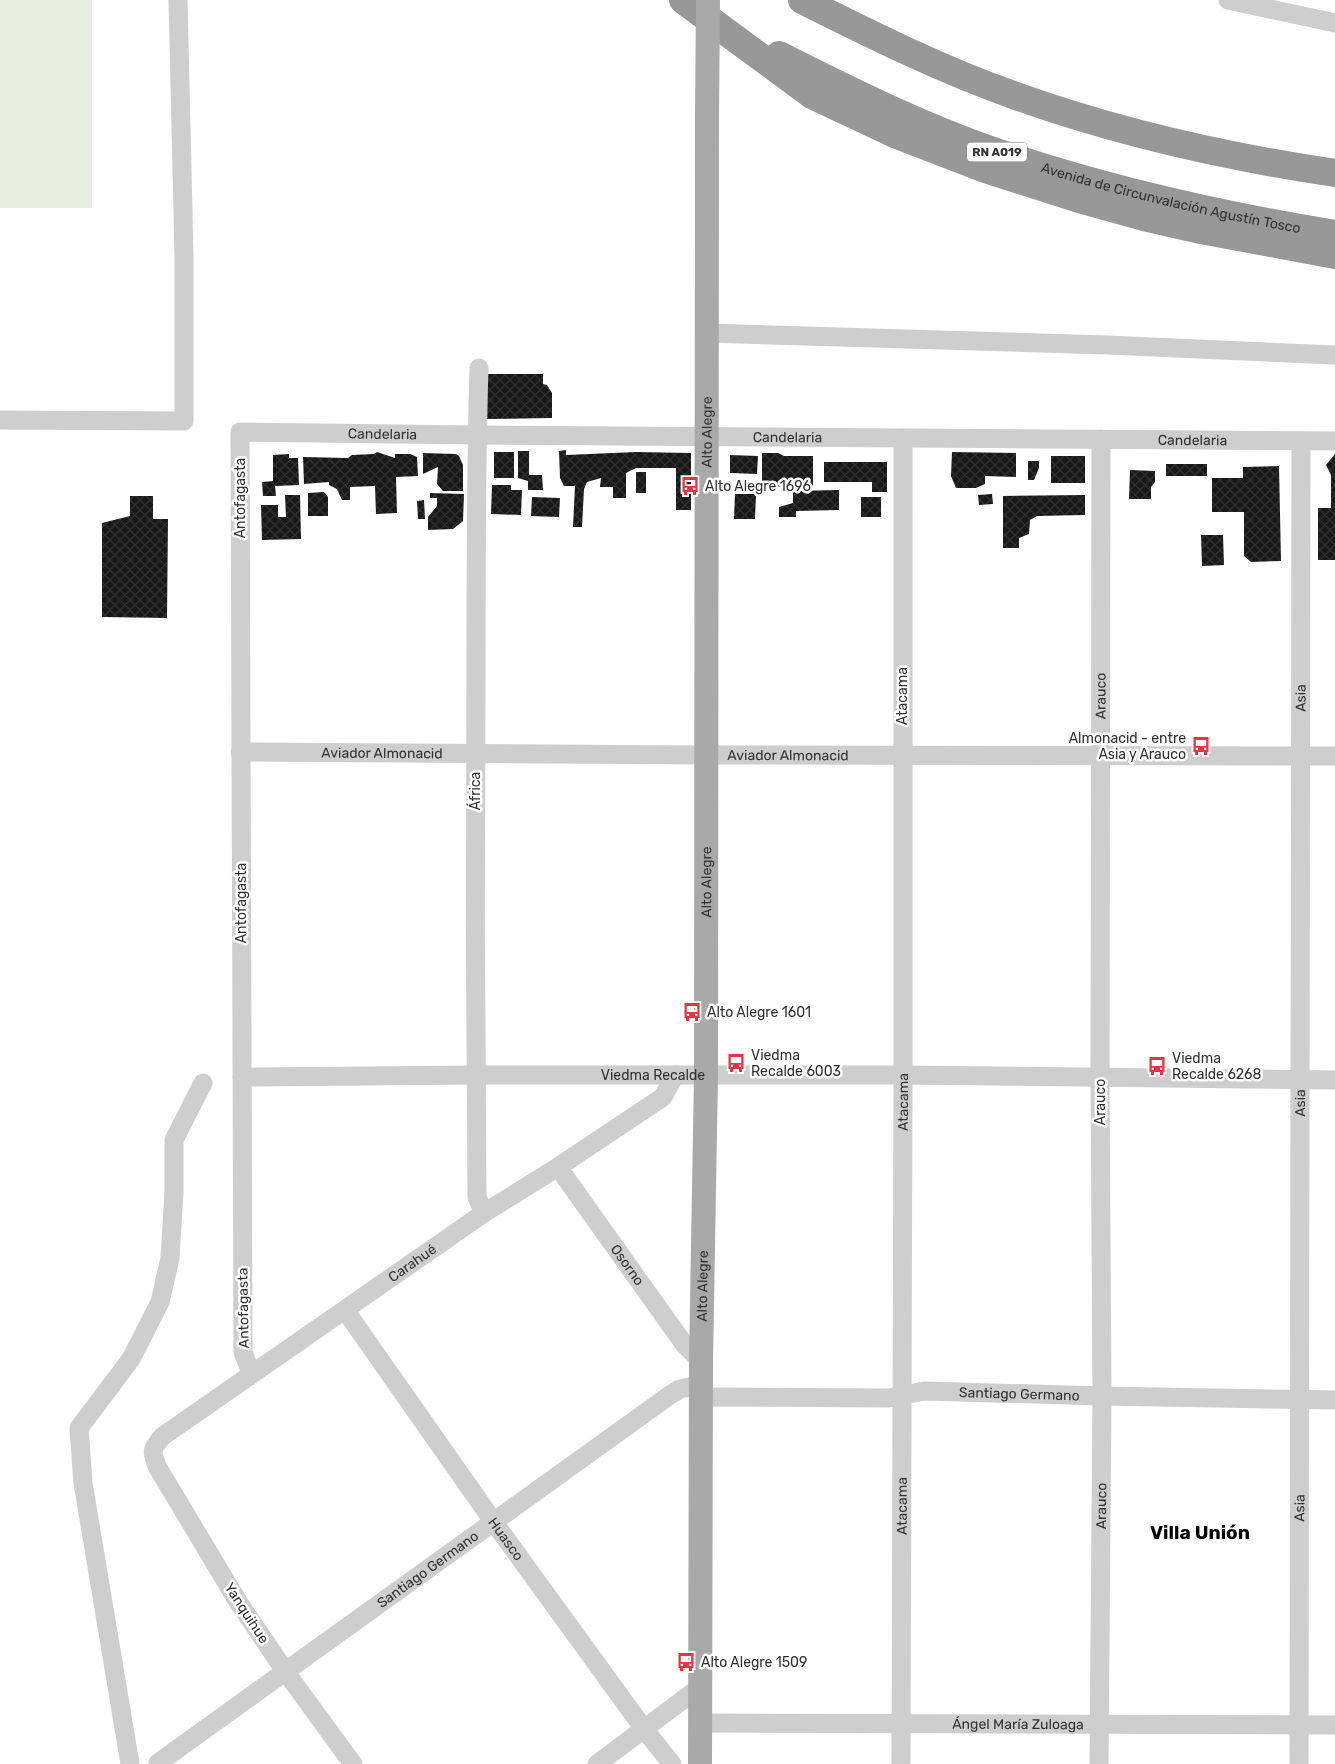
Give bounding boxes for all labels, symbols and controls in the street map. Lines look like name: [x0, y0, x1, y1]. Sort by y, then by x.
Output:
road number: RN A019: [967, 142, 1027, 162]
street label: Avenida de Circunvalación Agustín Tosco: [1039, 159, 1302, 237]
street label: Alto Alegre: [699, 396, 716, 468]
street label: Candelaria: [348, 425, 417, 443]
street label: Candelaria: [753, 429, 822, 446]
street label: Candelaria: [1158, 432, 1227, 449]
street label: Antofagasta: [232, 458, 249, 538]
bus stop icon: Alto Alegre 1696: [679, 475, 701, 497]
place label: Alto Alegre 1696: [705, 478, 811, 495]
street label: Atacama: [894, 667, 911, 725]
street label: Arauco: [1093, 673, 1110, 719]
street label: Asia: [1293, 684, 1310, 712]
place label: Almonacid - entre Asia y Arauco: [1069, 730, 1186, 763]
bus stop icon: Almonacid - entre Asia y Arauco: [1190, 735, 1212, 757]
street label: Aviador Almonacid: [321, 745, 443, 762]
street label: Aviador Almonacid: [727, 747, 849, 764]
street label: África: [466, 772, 484, 810]
street label: Alto Alegre: [698, 846, 715, 918]
street label: Antofagasta: [233, 863, 250, 943]
bus stop icon: Alto Alegre 1601: [681, 1001, 703, 1023]
place label: Alto Alegre 1601: [707, 1004, 811, 1021]
place label: Viedma Recalde 6003: [751, 1047, 841, 1080]
place label: Viedma Recalde 6268: [1172, 1050, 1261, 1083]
bus stop icon: Viedma Recalde 6003: [725, 1052, 747, 1074]
bus stop icon: Viedma Recalde 6268: [1146, 1055, 1168, 1077]
street label: Viedma Recalde: [601, 1067, 705, 1084]
street label: Atacama: [895, 1073, 912, 1131]
street label: Arauco: [1092, 1079, 1109, 1125]
street label: Asia: [1292, 1089, 1309, 1117]
street label: Carahué: [385, 1241, 440, 1286]
street label: Osorno: [607, 1241, 648, 1289]
street label: Alto Alegre: [694, 1250, 712, 1322]
street label: Antofagasta: [234, 1268, 253, 1348]
street label: Santiago Germano: [959, 1384, 1080, 1404]
street label: Atacama: [894, 1477, 911, 1535]
street label: Arauco: [1093, 1483, 1110, 1529]
street label: Asia: [1291, 1494, 1308, 1522]
street label: Huasco: [484, 1514, 527, 1564]
district label: Villa Unión: [1150, 1521, 1250, 1544]
street label: Santiago Germano: [374, 1528, 482, 1612]
street label: Yanquihue: [221, 1580, 273, 1647]
bus stop icon: Alto Alegre 1509: [675, 1651, 697, 1673]
place label: Alto Alegre 1509: [701, 1654, 807, 1671]
street label: Ángel María Zuloaga: [952, 1715, 1084, 1733]

